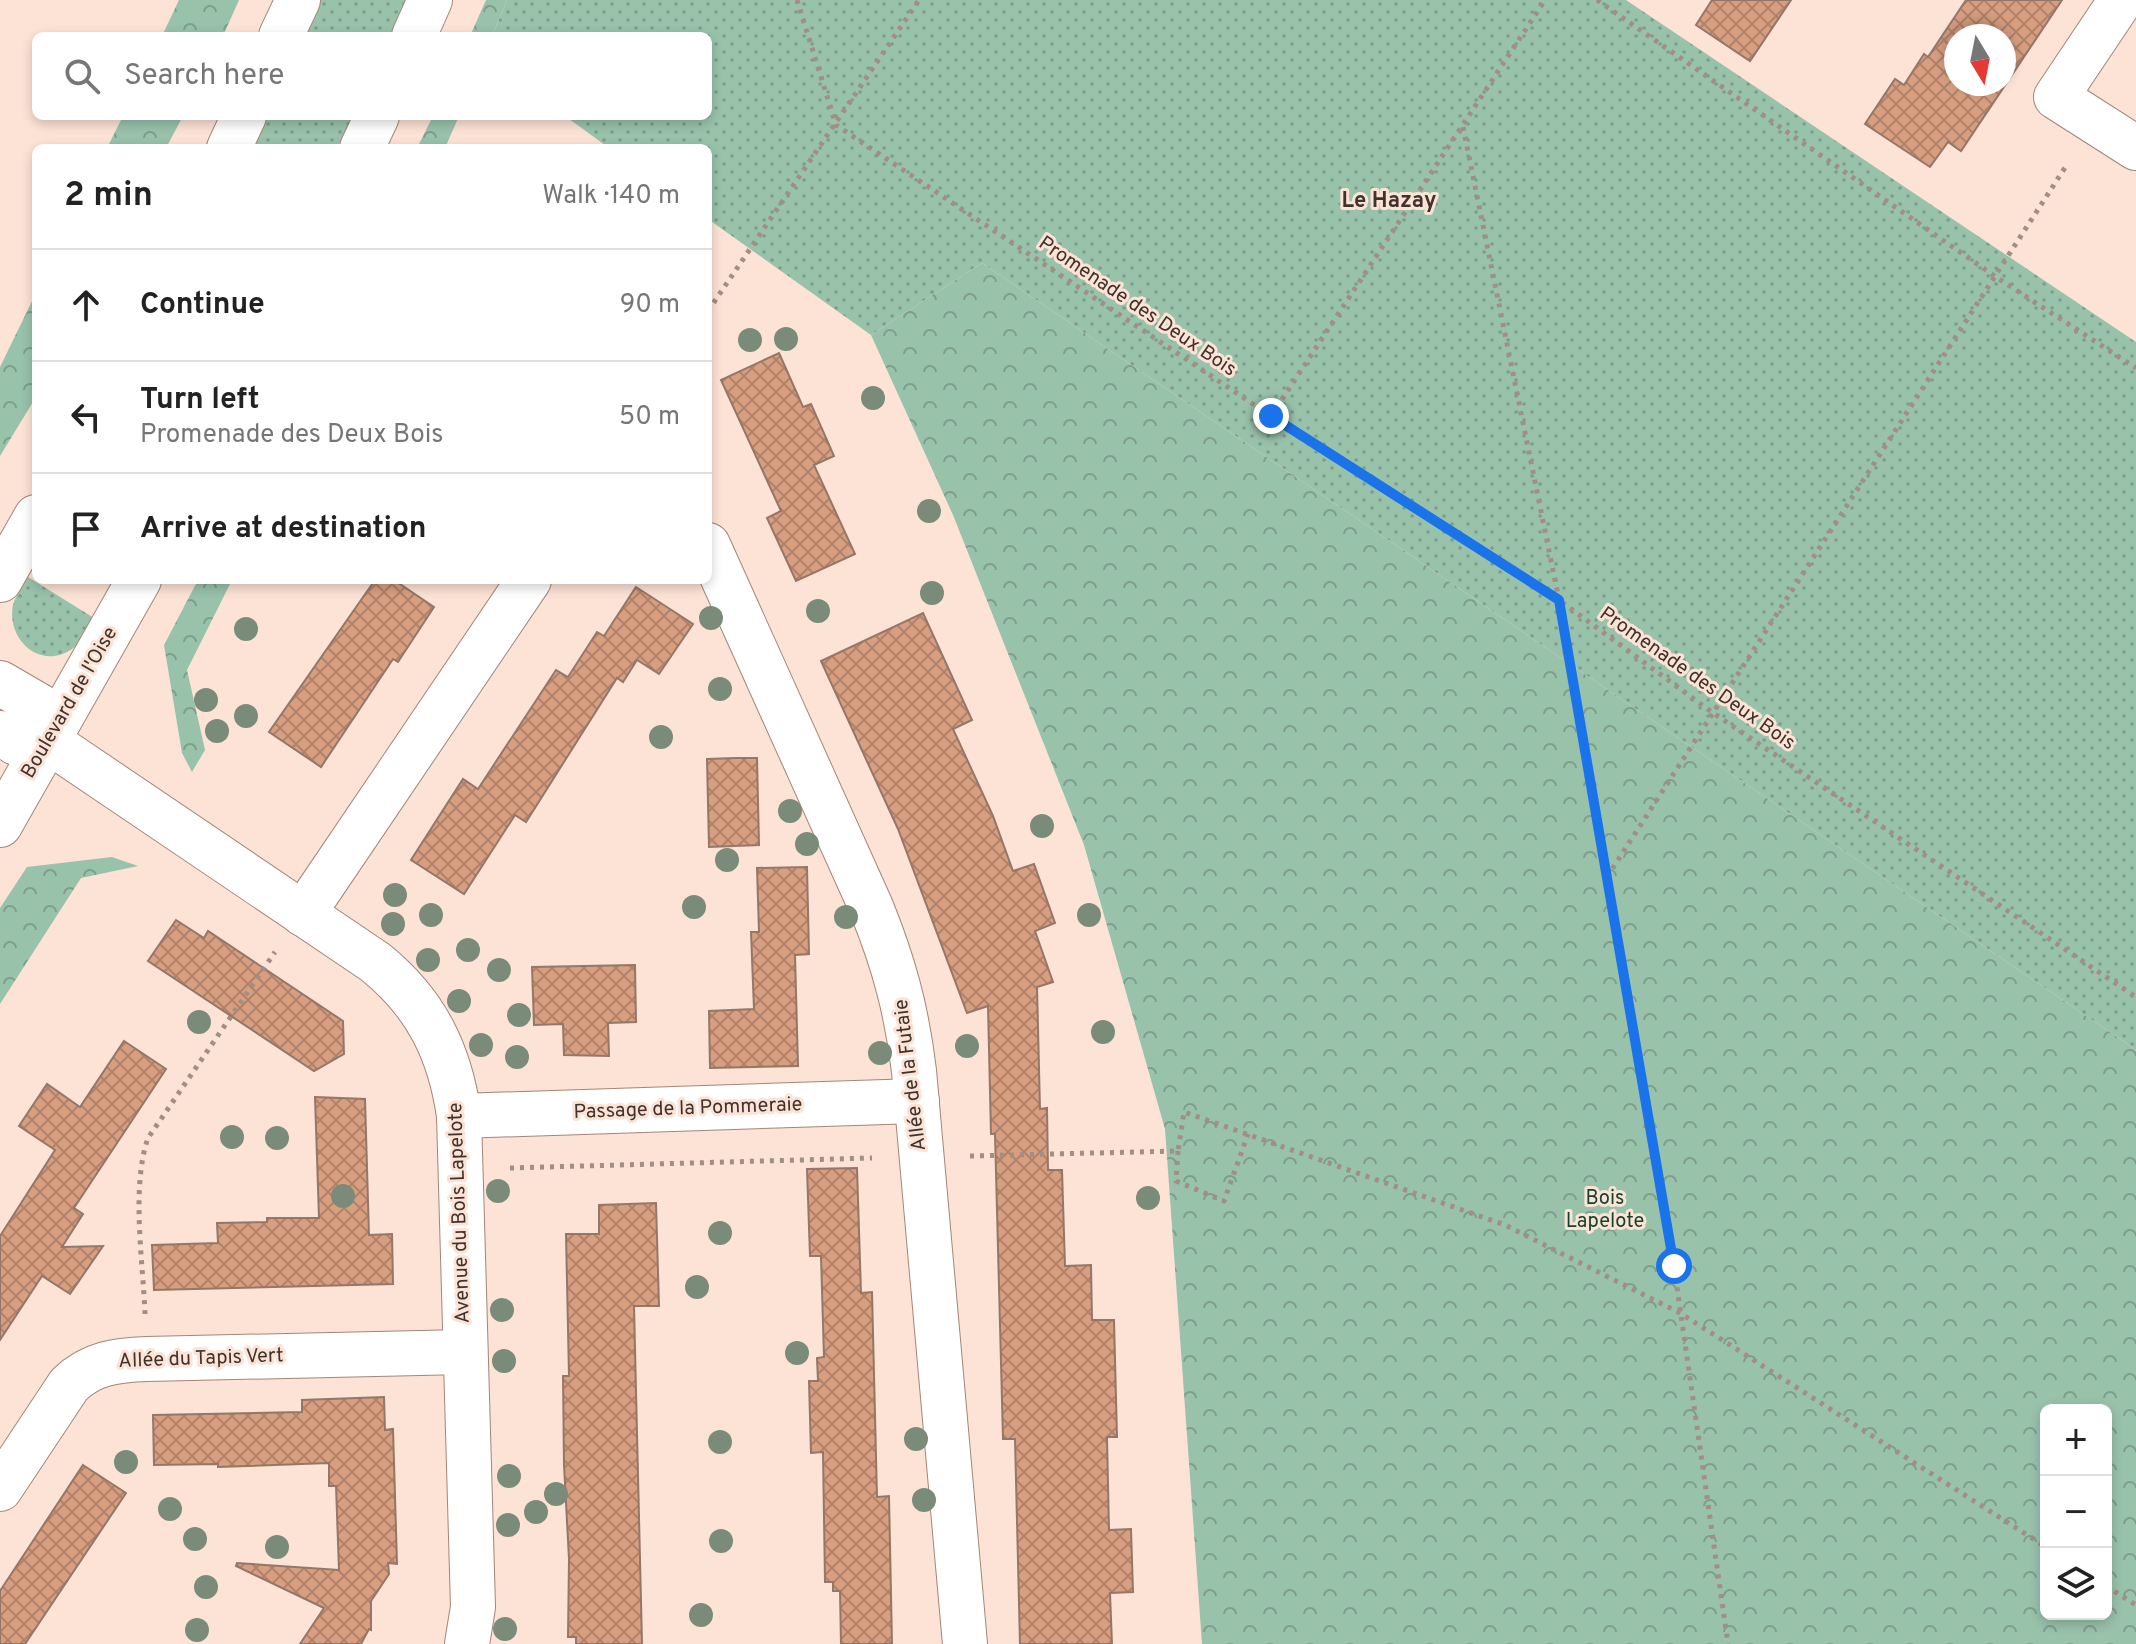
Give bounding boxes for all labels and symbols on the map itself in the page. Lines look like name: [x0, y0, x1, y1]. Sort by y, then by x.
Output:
north arrow: [1944, 24, 2016, 96]
district label: Le Hazay: [1342, 188, 1436, 215]
street label: Promenade des Deux Bois: [1033, 231, 1241, 383]
route end: [1253, 398, 1289, 434]
street label: Promenade des Deux Bois: [1594, 601, 1800, 757]
street label: Boulevard de l'Oise: [16, 622, 124, 784]
street label: Allée de la Futaie: [889, 998, 933, 1152]
street label: Passage de la Pommeraie: [573, 1092, 803, 1126]
street label: Avenue du Bois Lapelote: [443, 1102, 477, 1324]
park label: Bois Lapelote: [1566, 1186, 1644, 1235]
route start: [1656, 1248, 1692, 1284]
street label: Allée du Tapis Vert: [118, 1343, 284, 1375]

